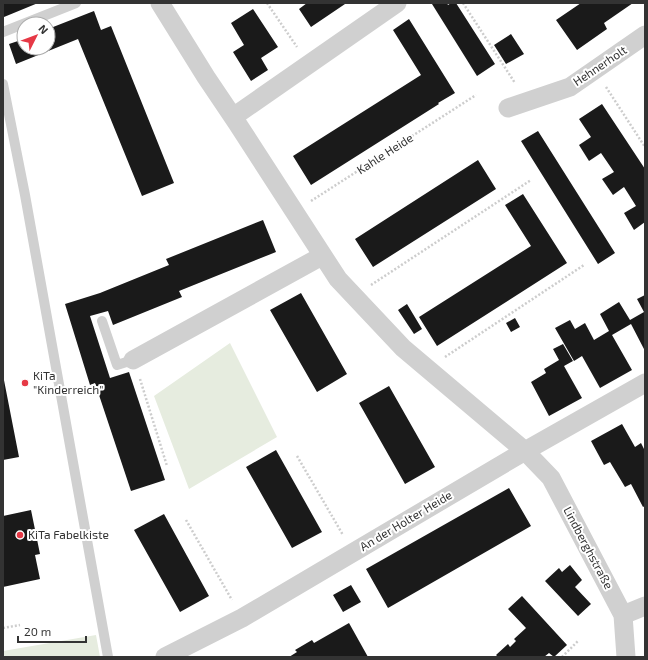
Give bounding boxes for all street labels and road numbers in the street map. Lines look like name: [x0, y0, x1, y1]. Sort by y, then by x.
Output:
street label: Hehnerholt: [570, 42, 629, 88]
street label: Kahle Heide: [354, 130, 415, 176]
street label: An der Holter Heide: [357, 487, 454, 553]
street label: Lindberghstraße: [561, 504, 617, 591]

